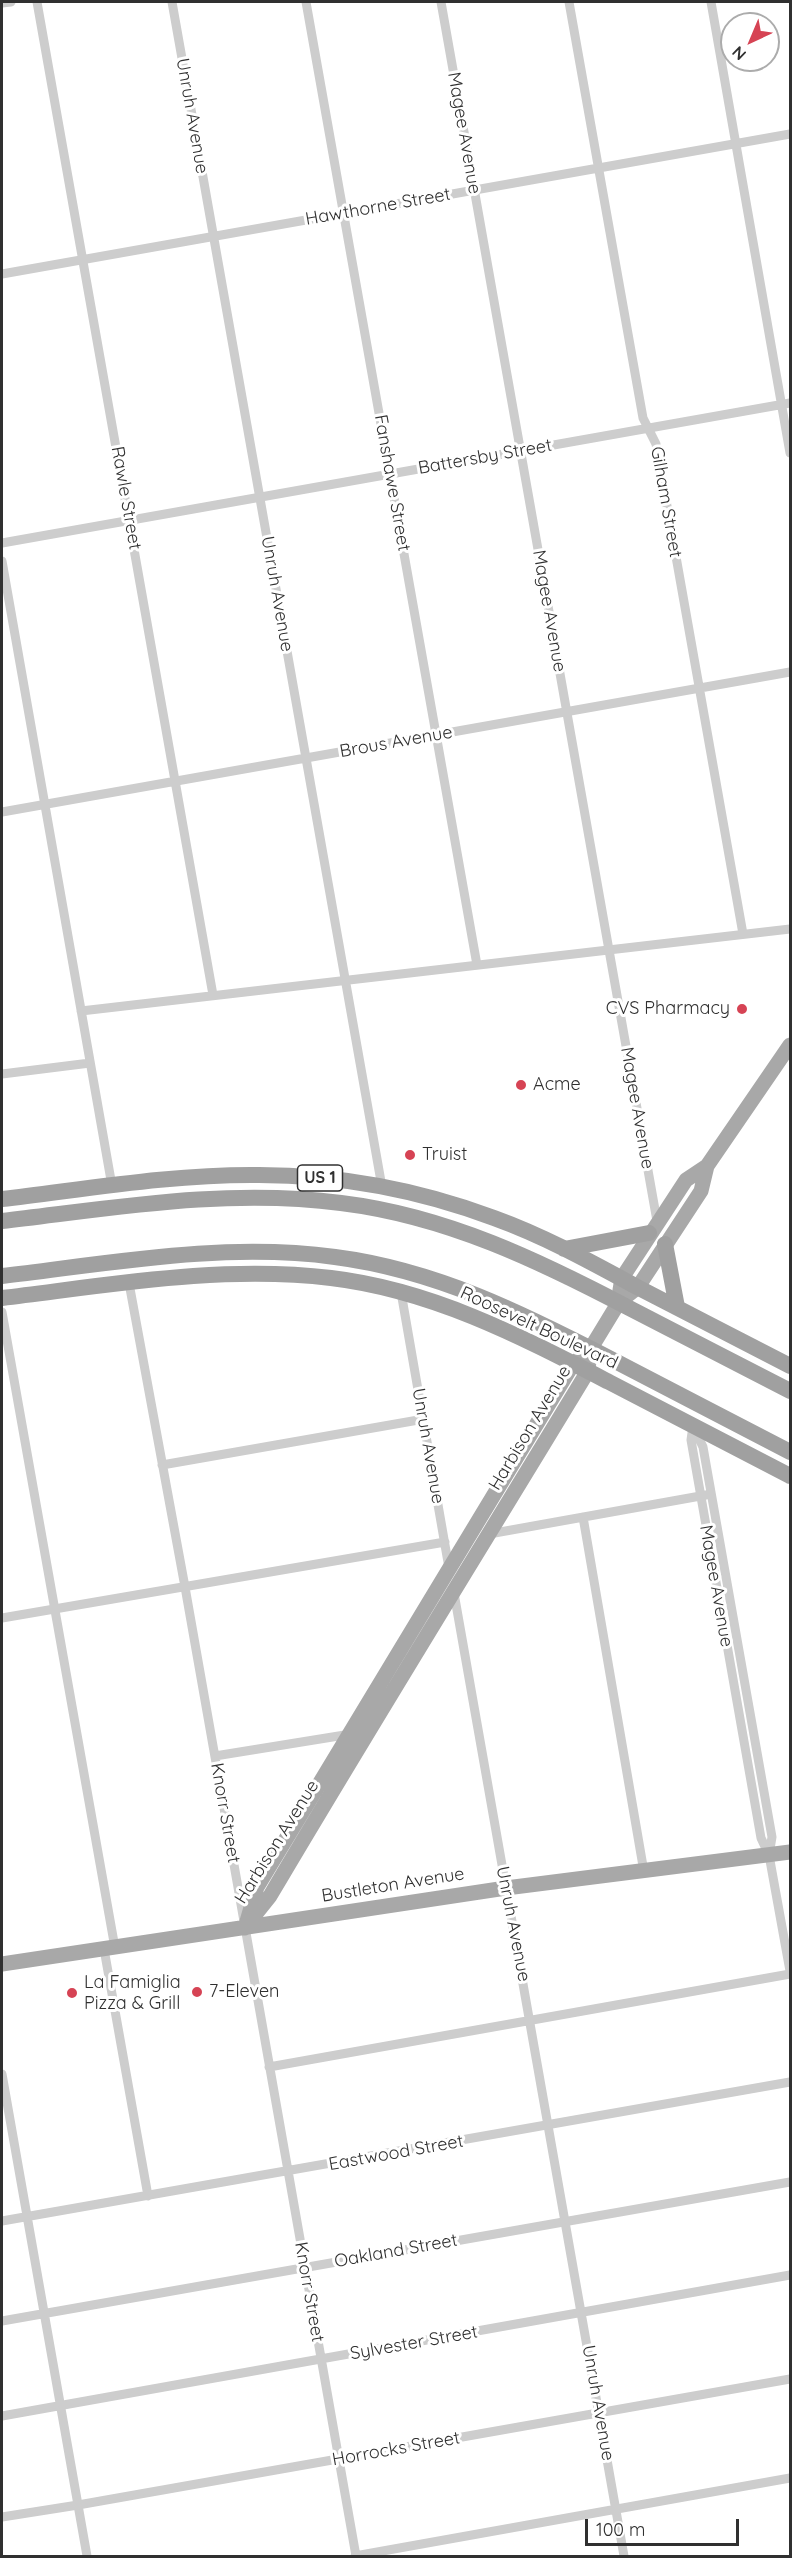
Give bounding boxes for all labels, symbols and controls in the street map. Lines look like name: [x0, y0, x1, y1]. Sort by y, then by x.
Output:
north arrow: [720, 12, 780, 72]
text: N: [728, 42, 750, 65]
street label: Unruh Avenue: [171, 56, 213, 176]
street label: Magee Avenue: [443, 70, 485, 196]
street label: Hawthorne Street: [304, 184, 452, 230]
street label: Fanshawe Street: [369, 413, 415, 553]
street label: Battersby Street: [416, 435, 554, 479]
street label: Rawle Street: [106, 445, 146, 551]
street label: Gilham Street: [646, 445, 686, 559]
street label: Unruh Avenue: [256, 534, 298, 654]
street label: Magee Avenue: [528, 548, 570, 674]
street label: Brous Avenue: [338, 721, 454, 763]
place label: CVS Pharmacy: [606, 998, 730, 1020]
marker: CVS Pharmacy: [735, 1002, 749, 1016]
street label: Magee Avenue: [616, 1045, 658, 1171]
place label: Acme: [533, 1074, 581, 1096]
marker: Acme: [514, 1078, 528, 1092]
place label: Truist: [422, 1144, 467, 1166]
marker: Truist: [403, 1148, 417, 1162]
road number: US 1: [298, 1165, 342, 1191]
street label: Roosevelt Boulevard: [457, 1282, 621, 1374]
street label: Harbison Avenue: [484, 1362, 576, 1494]
street label: Unruh Avenue: [407, 1386, 449, 1506]
street label: Magee Avenue: [695, 1523, 737, 1649]
street label: Knorr Street: [206, 1761, 244, 1865]
street label: Harbison Avenue: [230, 1776, 324, 1908]
street label: Bustleton Avenue: [320, 1863, 466, 1907]
street label: Unruh Avenue: [491, 1864, 535, 1984]
place label: La Famiglia Pizza & Grill: [84, 1972, 181, 2014]
place label: 7-Eleven: [209, 1981, 280, 2003]
marker: 7-Eleven: [190, 1985, 204, 1999]
marker: La Famiglia Pizza & Grill: [65, 1986, 79, 2000]
street label: Eastwood Street: [327, 2130, 465, 2176]
street label: Oakland Street: [333, 2230, 459, 2272]
street label: Knorr Street: [290, 2240, 328, 2344]
street label: Sylvester Street: [348, 2321, 480, 2365]
street label: Unruh Avenue: [577, 2343, 619, 2463]
street label: Horrocks Street: [330, 2427, 462, 2471]
scale bar: [588, 2507, 742, 2545]
text: 100 m: [596, 2518, 645, 2541]

